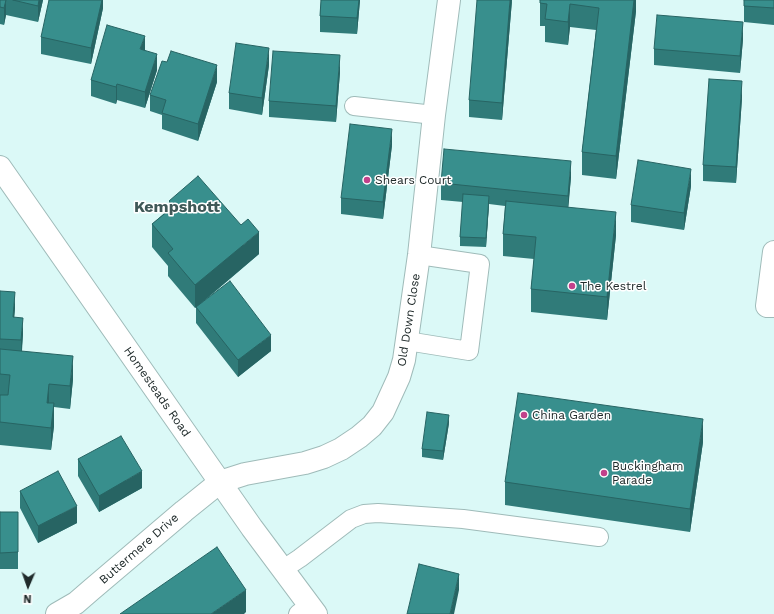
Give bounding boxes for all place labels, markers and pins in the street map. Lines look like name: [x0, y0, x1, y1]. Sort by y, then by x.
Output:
place label: Shears Court: [375, 173, 451, 187]
marker: Shears Court: [362, 175, 372, 185]
place label: The Kestrel: [580, 279, 646, 293]
marker: The Kestrel: [567, 281, 577, 291]
place label: China Garden: [532, 408, 611, 422]
marker: China Garden: [519, 410, 529, 420]
place label: Buckingham Parade: [612, 459, 683, 487]
marker: Buckingham Parade: [599, 468, 609, 478]

